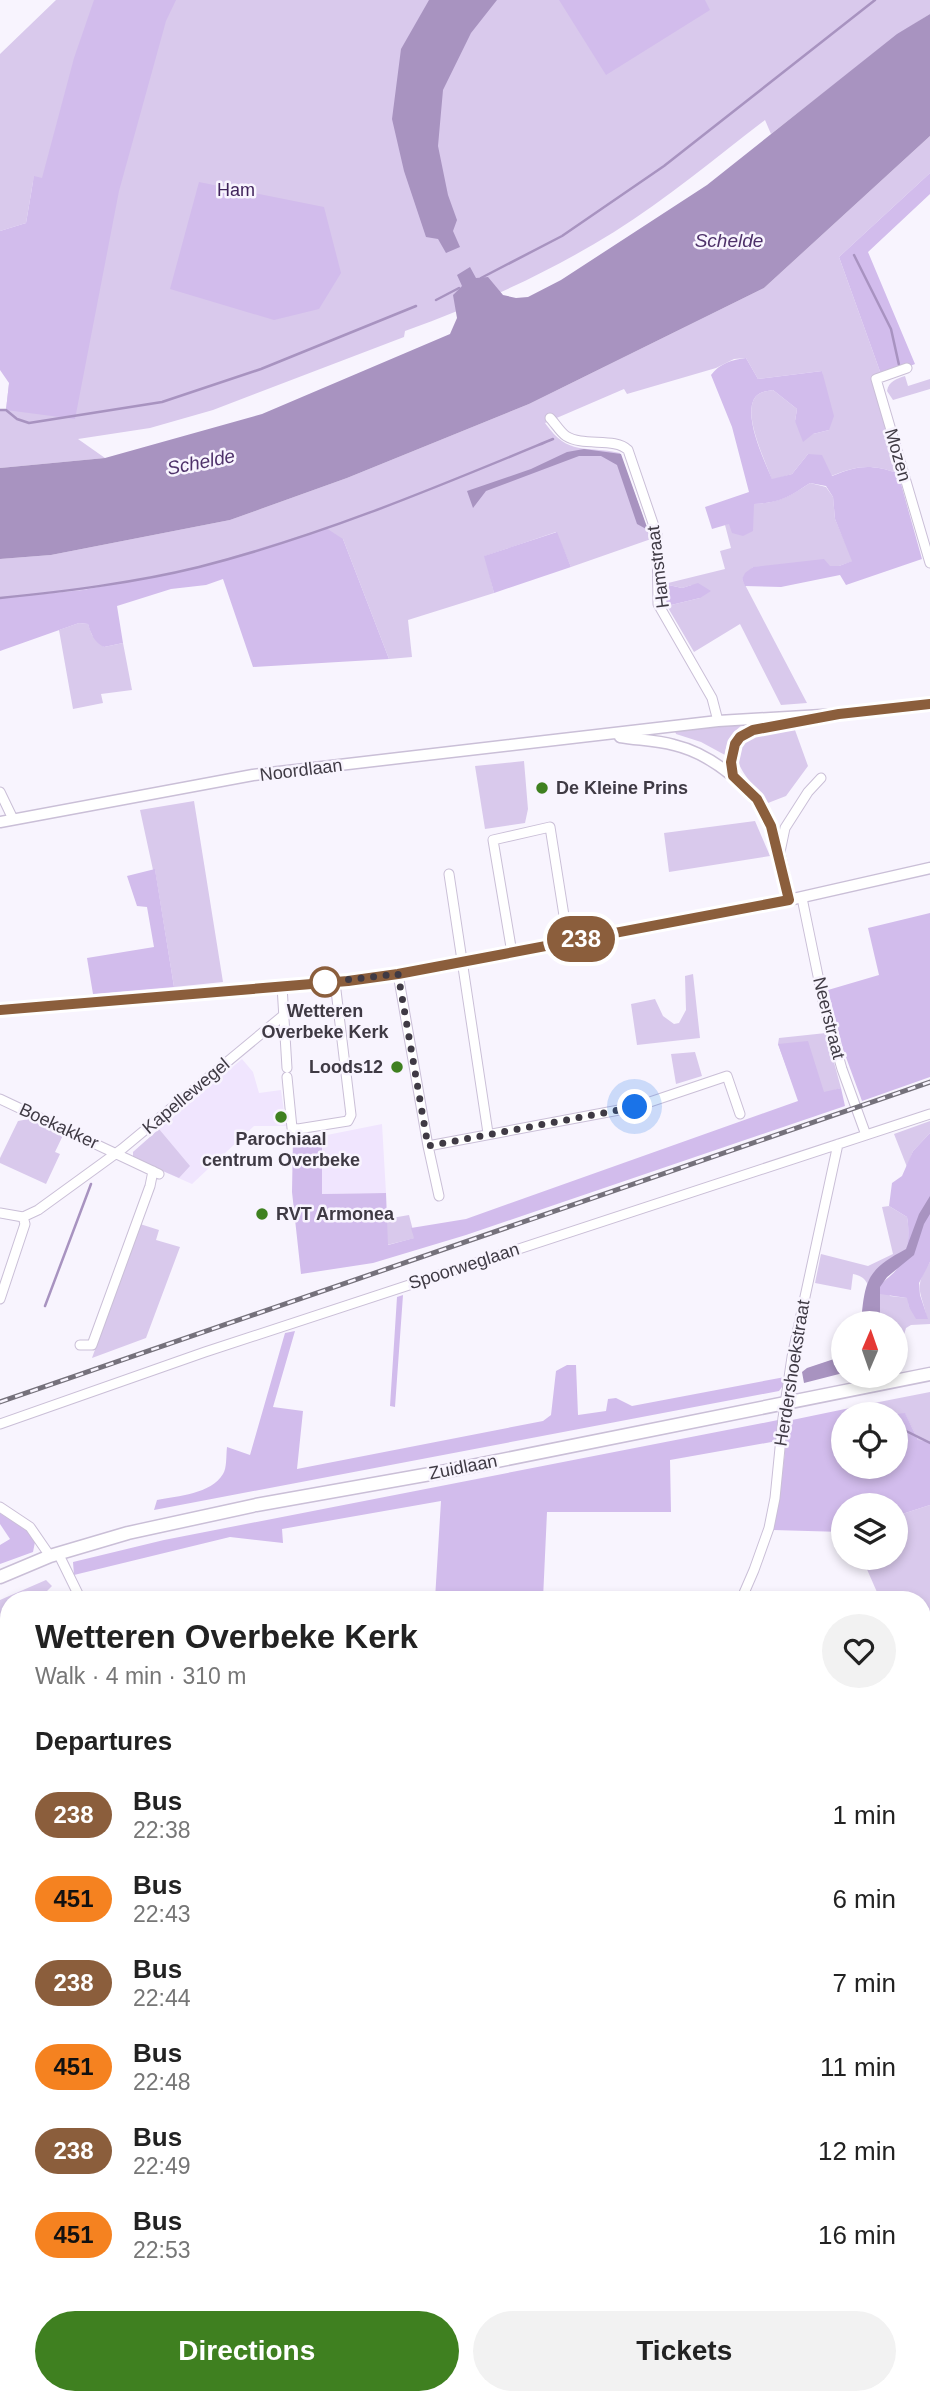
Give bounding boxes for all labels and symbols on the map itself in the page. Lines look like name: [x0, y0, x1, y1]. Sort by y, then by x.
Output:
park label: Ham: [217, 180, 255, 200]
water label: Schelde: [695, 230, 763, 251]
street label: Mozen: [881, 426, 915, 484]
water label: Schelde: [165, 445, 237, 479]
street label: Hamstraat: [643, 525, 673, 609]
street label: Noordlaan: [259, 755, 343, 785]
place label: De Kleine Prins: [556, 778, 688, 798]
marker: De Kleine Prins: [534, 780, 550, 796]
line badge: 238: [541, 916, 621, 962]
marker: Wetteren Overbeke Kerk: [310, 967, 340, 997]
street label: Neerstraat: [809, 975, 849, 1061]
place label: Wetteren Overbeke Kerk: [261, 1001, 390, 1042]
street label: Kapellewegel: [139, 1054, 233, 1138]
place label: Loods12: [309, 1057, 383, 1077]
marker: Loods12: [389, 1059, 405, 1075]
your location: [617, 1089, 652, 1124]
street label: Boekakker: [16, 1099, 102, 1153]
marker: Parochiaal centrum Overbeke: [273, 1109, 289, 1125]
place label: Parochiaal centrum Overbeke: [202, 1129, 360, 1170]
place label: RVT Armonea: [276, 1204, 395, 1224]
marker: RVT Armonea: [254, 1206, 270, 1222]
street label: Spoorweglaan: [406, 1239, 522, 1293]
street label: Herdershoekstraat: [771, 1298, 813, 1448]
north arrow: [831, 1311, 908, 1388]
street label: Zuidlaan: [427, 1451, 499, 1483]

